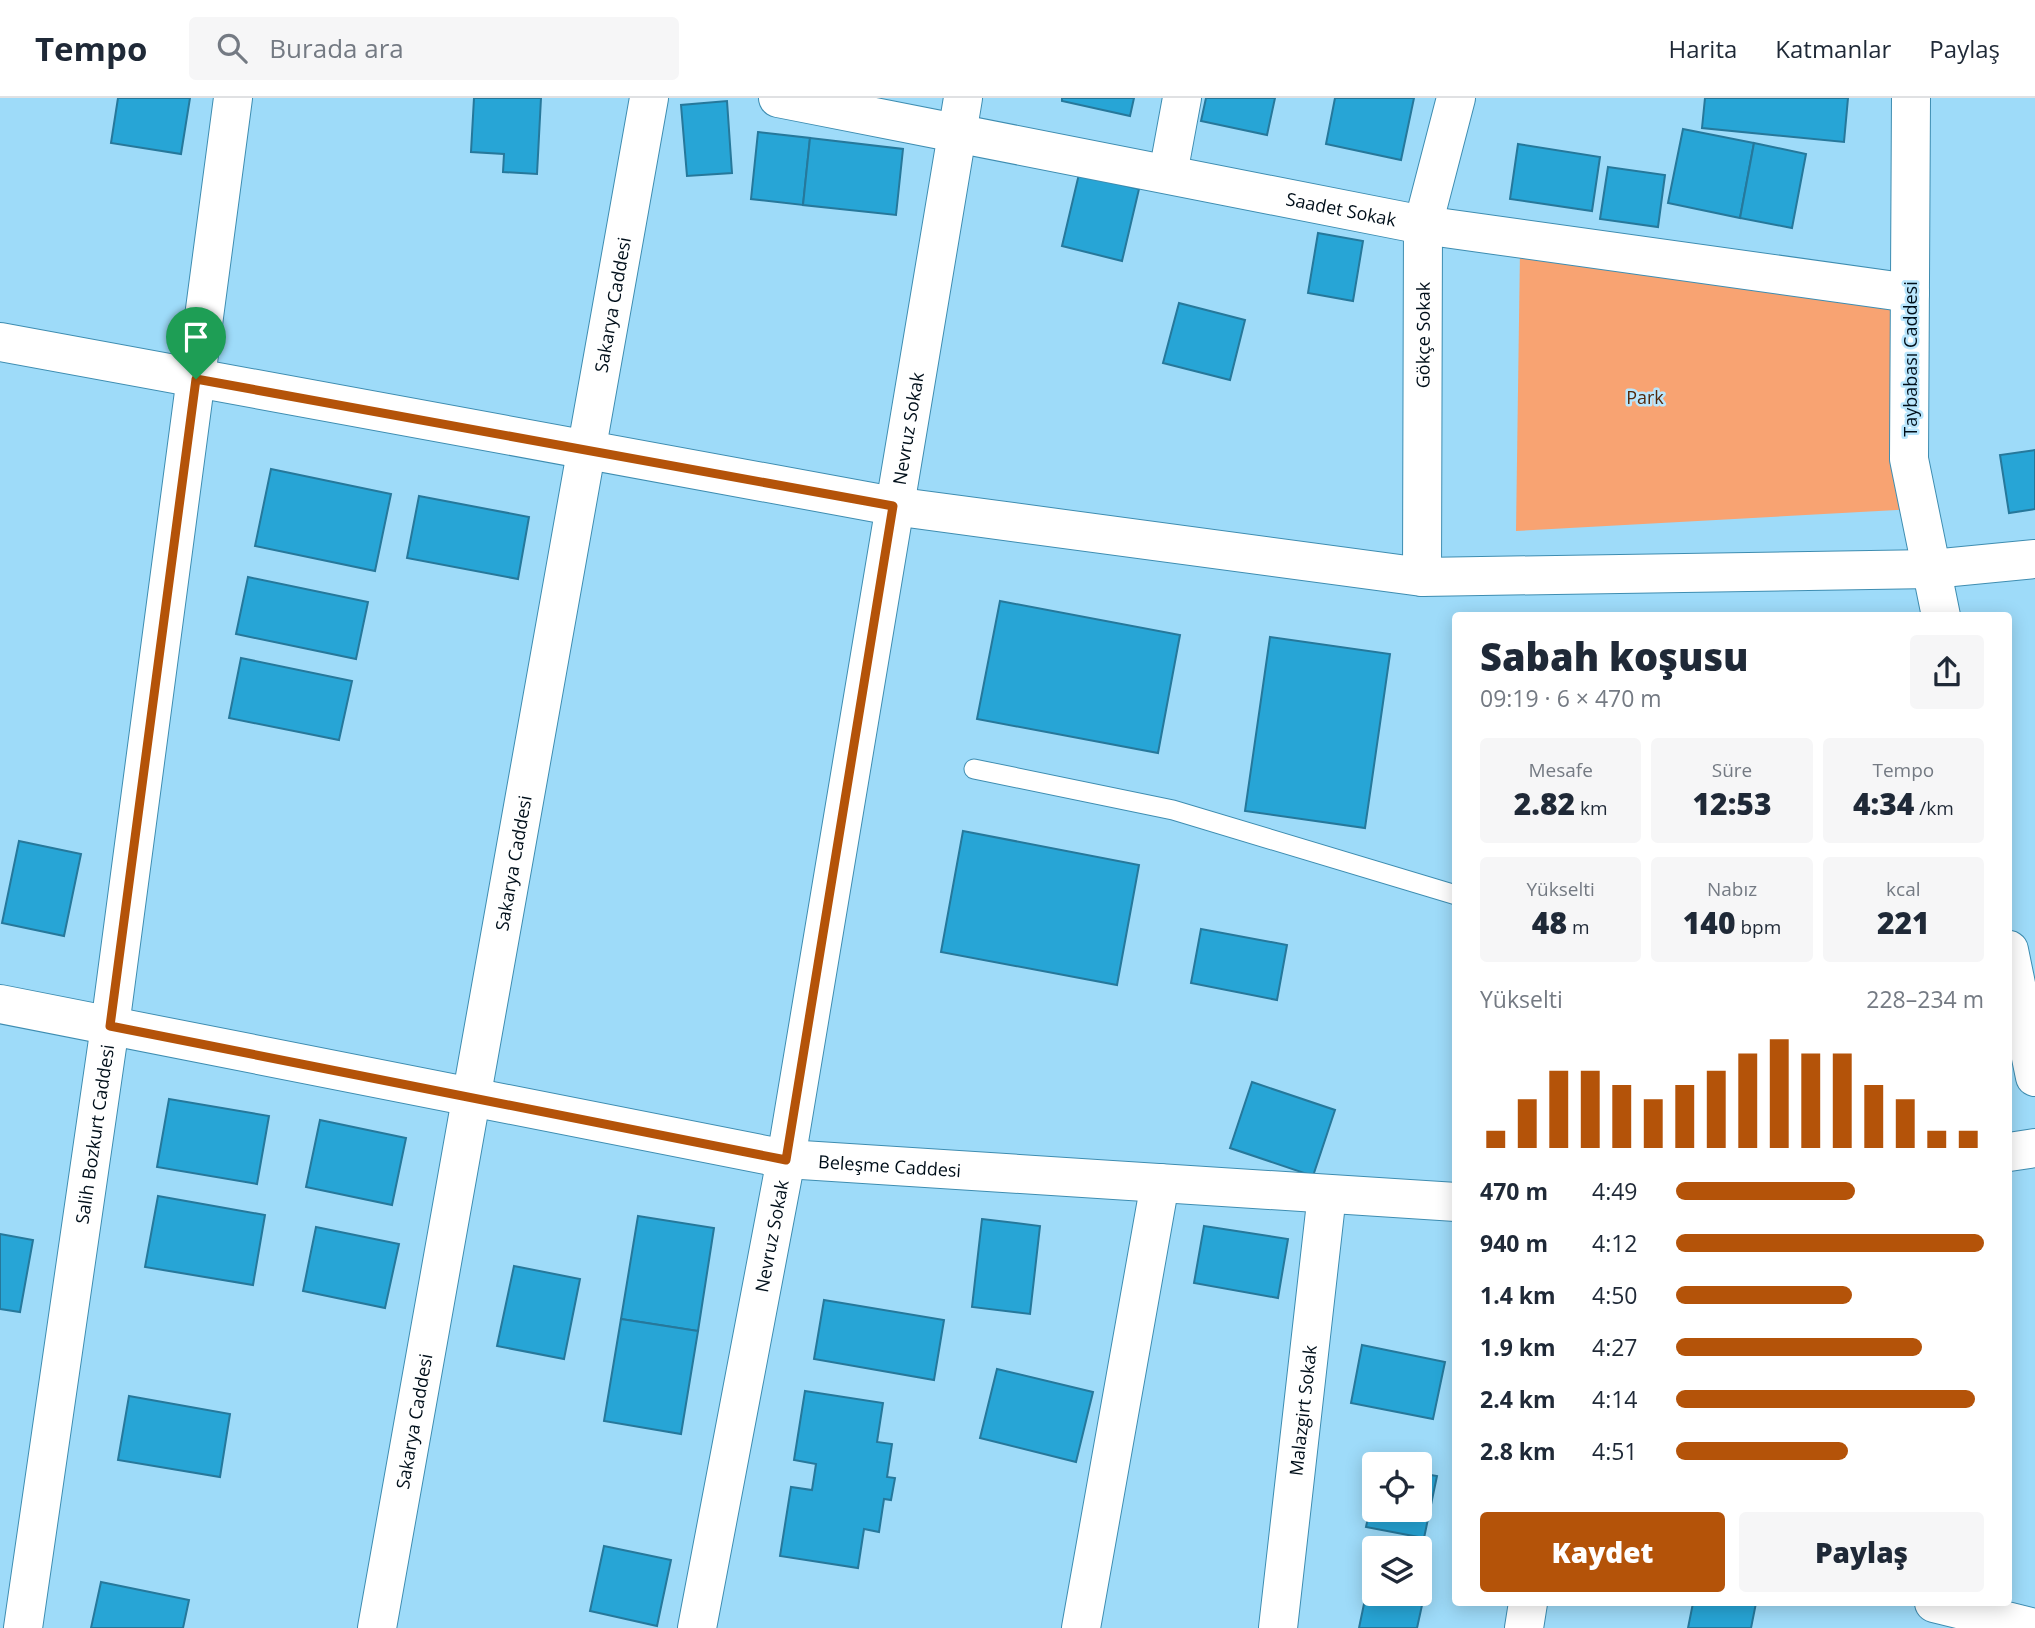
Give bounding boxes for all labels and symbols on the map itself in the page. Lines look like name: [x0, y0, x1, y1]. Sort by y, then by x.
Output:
street label: Saadet Sokak: [1284, 186, 1399, 232]
street label: Sakarya Caddesi: [588, 235, 636, 374]
street label: Gökçe Sokak: [1411, 281, 1435, 388]
street label: Taybabası Caddesi: [1898, 281, 1922, 437]
pin: [166, 307, 226, 379]
street label: Nevruz Sokak: [887, 370, 929, 487]
park label: Park: [1626, 385, 1664, 409]
street label: Sakarya Caddesi: [489, 793, 537, 933]
street label: Salih Bozkurt Caddesi: [70, 1043, 119, 1226]
street label: Beleşme Caddesi: [817, 1149, 962, 1182]
street label: Nevruz Sokak: [749, 1177, 794, 1294]
street label: Malazgirt Sokak: [1283, 1343, 1322, 1477]
street label: Sakarya Caddesi: [390, 1352, 438, 1491]

